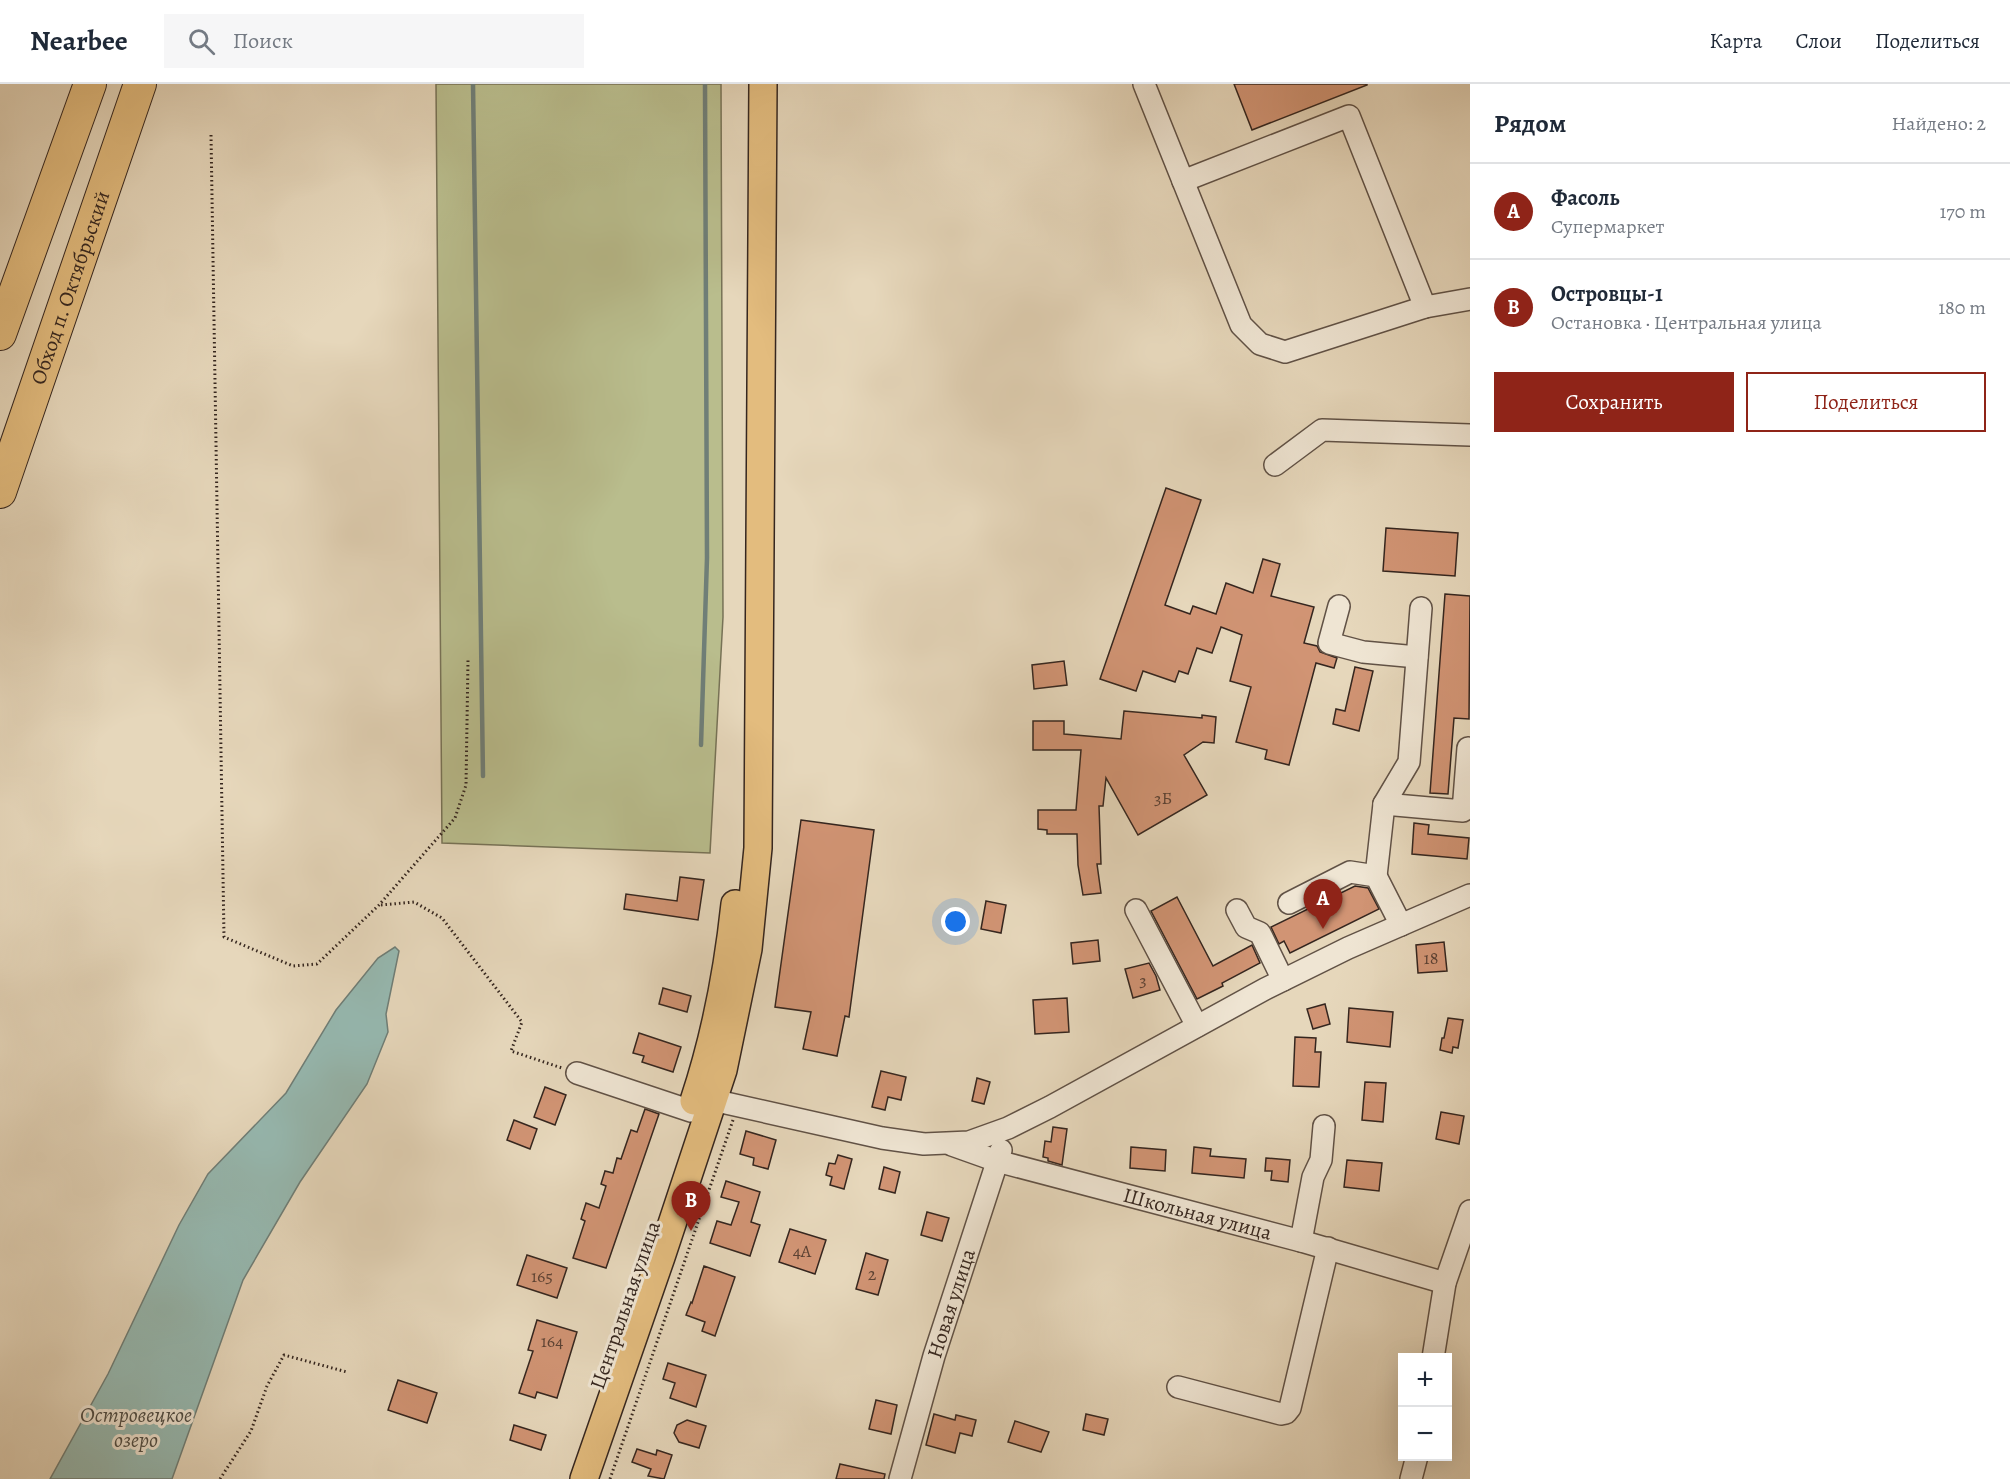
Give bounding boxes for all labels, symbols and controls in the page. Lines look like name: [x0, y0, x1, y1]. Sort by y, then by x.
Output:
search box: [164, 14, 584, 68]
text: Nearbee: [30, 22, 128, 60]
icon: search: [185, 25, 218, 58]
text: Поиск: [233, 26, 293, 56]
text: Карта: [1709, 27, 1762, 55]
text: Слои: [1795, 27, 1842, 55]
text: Поделиться: [1875, 27, 1980, 55]
text: Рядом: [1494, 106, 1566, 141]
text: Найдено: 2: [1891, 110, 1986, 137]
text: Фасоль: [1551, 183, 1620, 213]
street label: Обход п. Октябрьский: [24, 187, 116, 388]
text: A: [1507, 198, 1520, 225]
text: 170 m: [1940, 198, 1986, 225]
text: Супермаркет: [1551, 213, 1665, 240]
text: Островцы-1: [1551, 279, 1663, 309]
text: B: [1507, 294, 1520, 321]
text: 180 m: [1938, 294, 1986, 321]
text: Остановка · Центральная улица: [1551, 309, 1822, 336]
button: Сохранить: [1494, 372, 1734, 432]
button: Поделиться: [1746, 372, 1986, 432]
house number: 3Б: [1154, 786, 1172, 810]
pin: A: [1304, 880, 1342, 929]
your location: [941, 907, 970, 936]
house number: 18: [1424, 946, 1438, 970]
house number: 3: [1139, 968, 1147, 992]
street label: Школьная улица: [1120, 1181, 1275, 1247]
pin: B: [672, 1182, 710, 1231]
street label: Центральная улица: [583, 1217, 667, 1393]
house number: 4А: [793, 1239, 812, 1263]
street label: Новая улица: [920, 1245, 982, 1362]
house number: 2: [868, 1262, 877, 1286]
house number: 165: [531, 1264, 553, 1288]
house number: 164: [541, 1329, 563, 1353]
map controls: [1398, 1353, 1452, 1461]
button: +: [1398, 1353, 1452, 1407]
water label: Островецкое озеро: [80, 1400, 192, 1455]
button: −: [1398, 1407, 1452, 1461]

